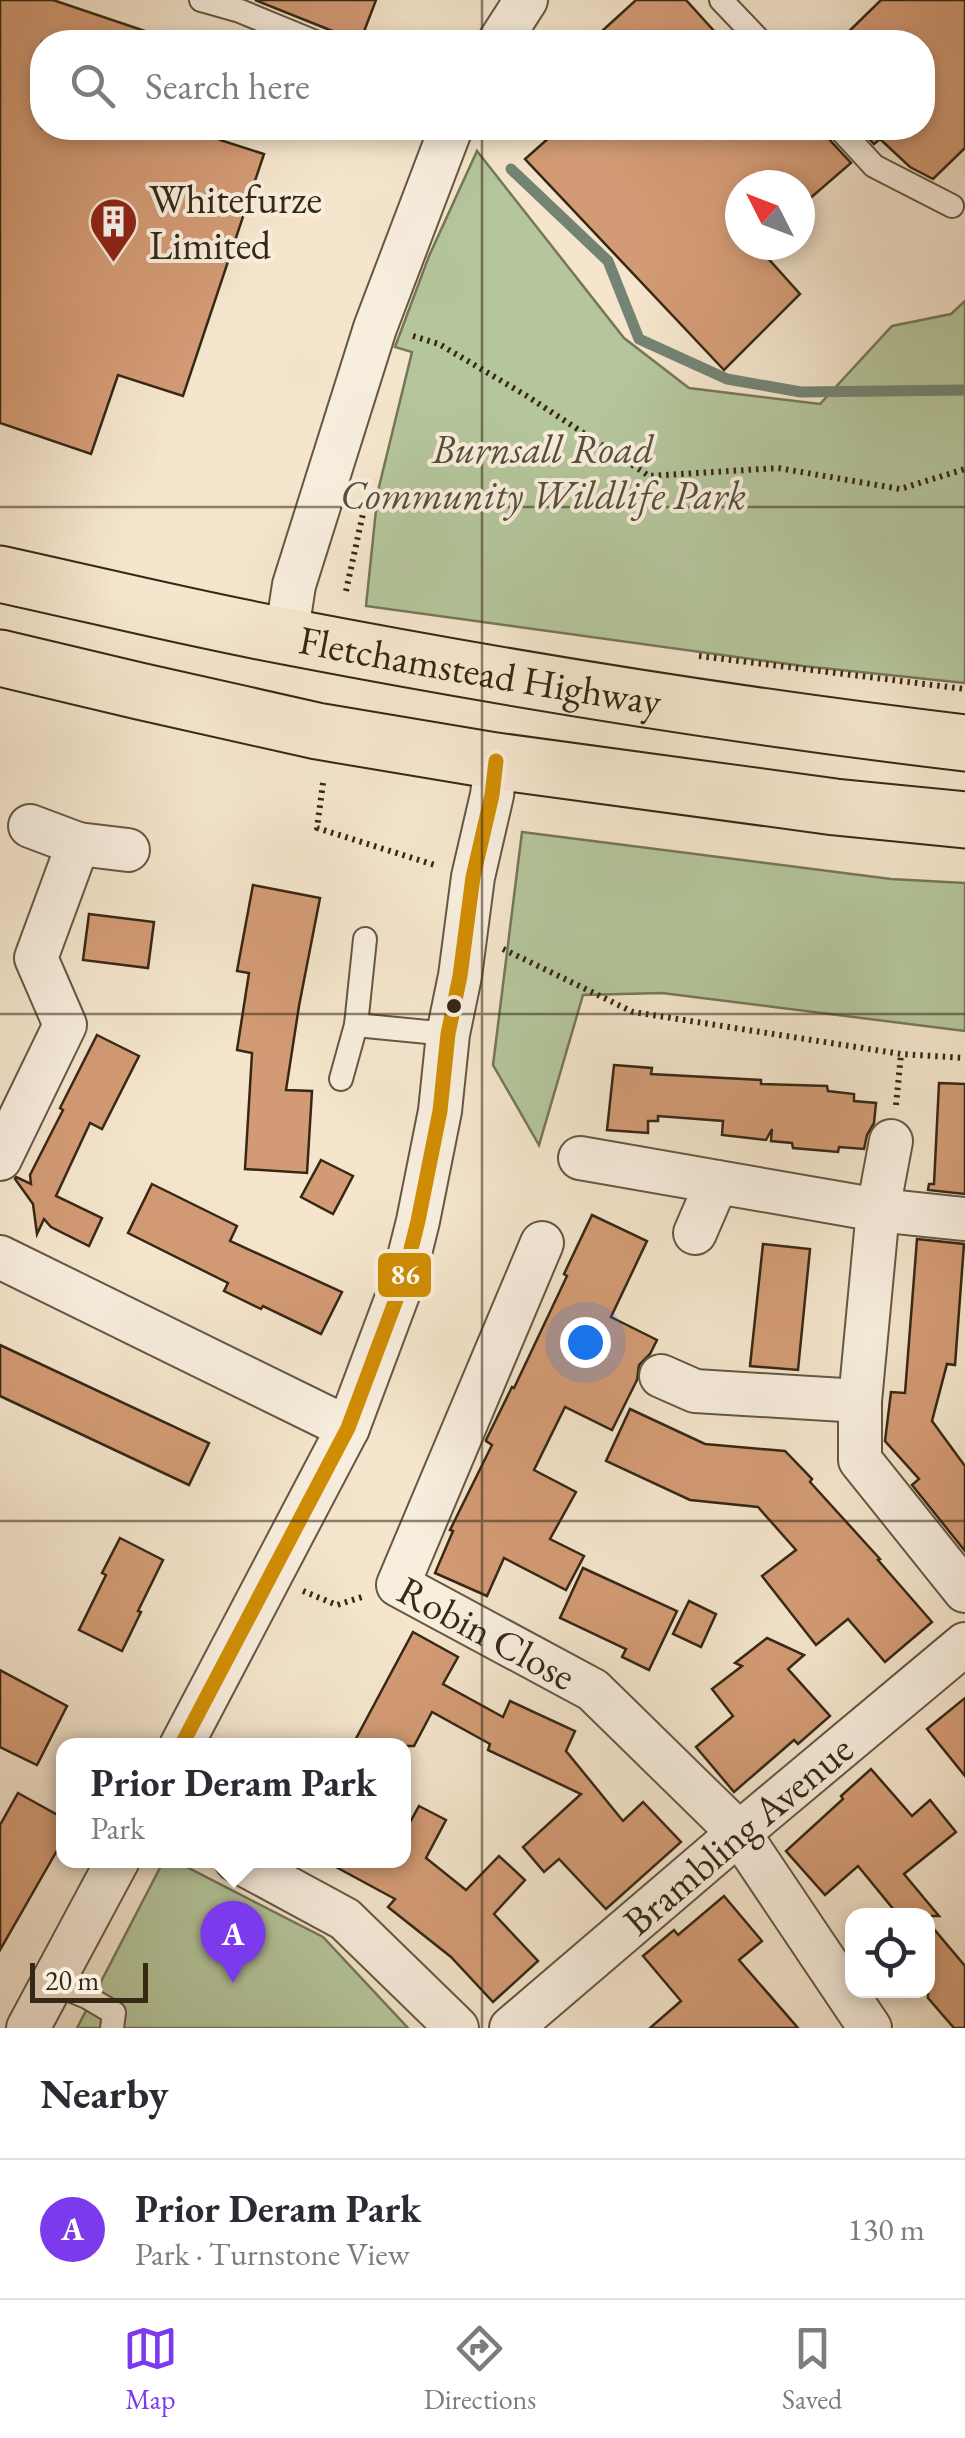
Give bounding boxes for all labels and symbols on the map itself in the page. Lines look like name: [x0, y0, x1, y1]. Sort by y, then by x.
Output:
north arrow: [725, 170, 815, 260]
place label: Whitefurze Limited: [149, 173, 322, 271]
building icon: Whitefurze Limited: [88, 196, 140, 264]
park label: Burnsall Road Community Wildlife Park: [340, 423, 746, 521]
street label: Fletchamstead Highway: [295, 613, 665, 727]
unlabelled marker: [444, 996, 464, 1016]
line badge: 86: [376, 1251, 433, 1299]
text: 86: [390, 1256, 420, 1292]
your location: [560, 1317, 611, 1368]
street label: Robin Close: [389, 1564, 585, 1702]
street label: Brambling Avenue: [612, 1723, 863, 1947]
pin: A: [200, 1900, 266, 1983]
scale bar: [30, 1958, 148, 2002]

